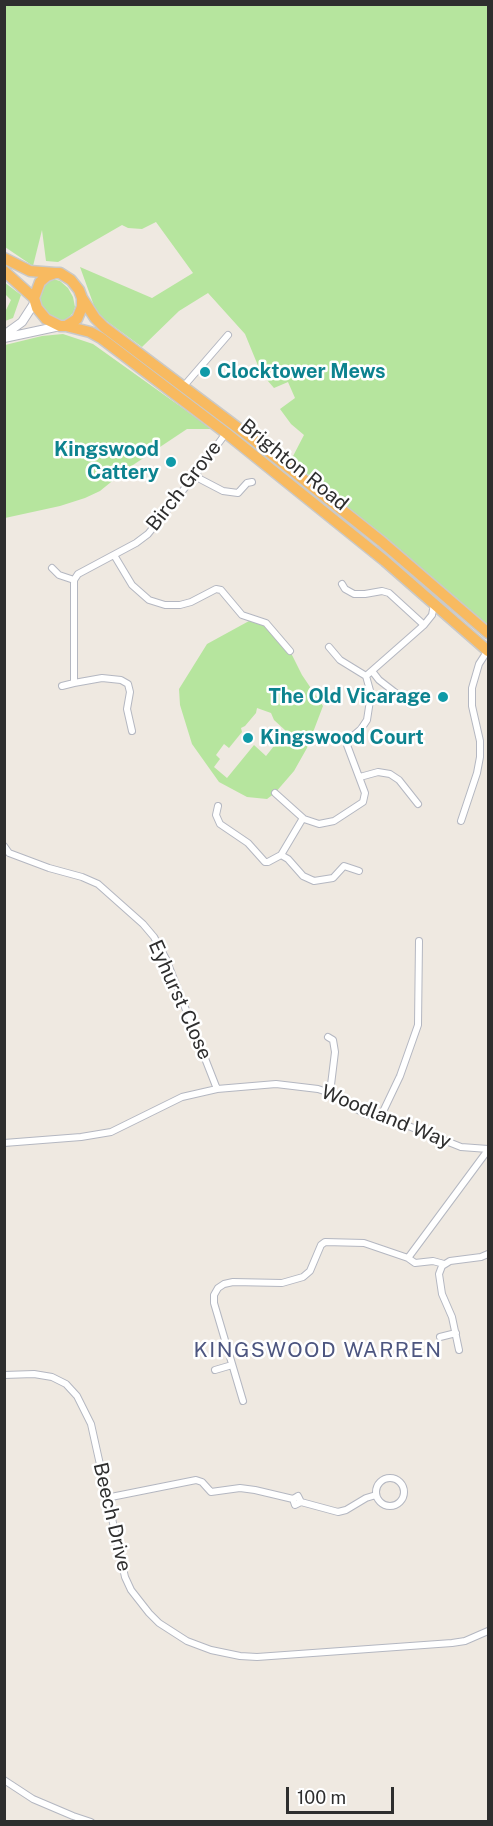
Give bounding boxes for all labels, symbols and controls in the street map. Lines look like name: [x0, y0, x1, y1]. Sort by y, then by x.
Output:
place label: Clocktower Mews: [217, 360, 386, 384]
marker: Clocktower Mews: [198, 365, 212, 379]
street label: Brighton Road: [235, 414, 353, 516]
street label: Birch Grove: [141, 436, 227, 536]
place label: Kingswood Cattery: [54, 438, 159, 485]
marker: Kingswood Cattery: [164, 455, 178, 469]
place label: The Old Vicarage: [268, 685, 431, 709]
marker: The Old Vicarage: [436, 690, 450, 704]
place label: Kingswood Court: [260, 726, 424, 750]
marker: Kingswood Court: [241, 731, 255, 745]
street label: Eyhurst Close: [143, 936, 217, 1064]
street label: Woodland Way: [318, 1080, 454, 1154]
district label: KINGSWOOD WARREN: [193, 1338, 443, 1364]
street label: Beech Drive: [88, 1460, 136, 1574]
scale bar: [289, 1775, 397, 1813]
text: 100 m: [297, 1787, 346, 1808]

